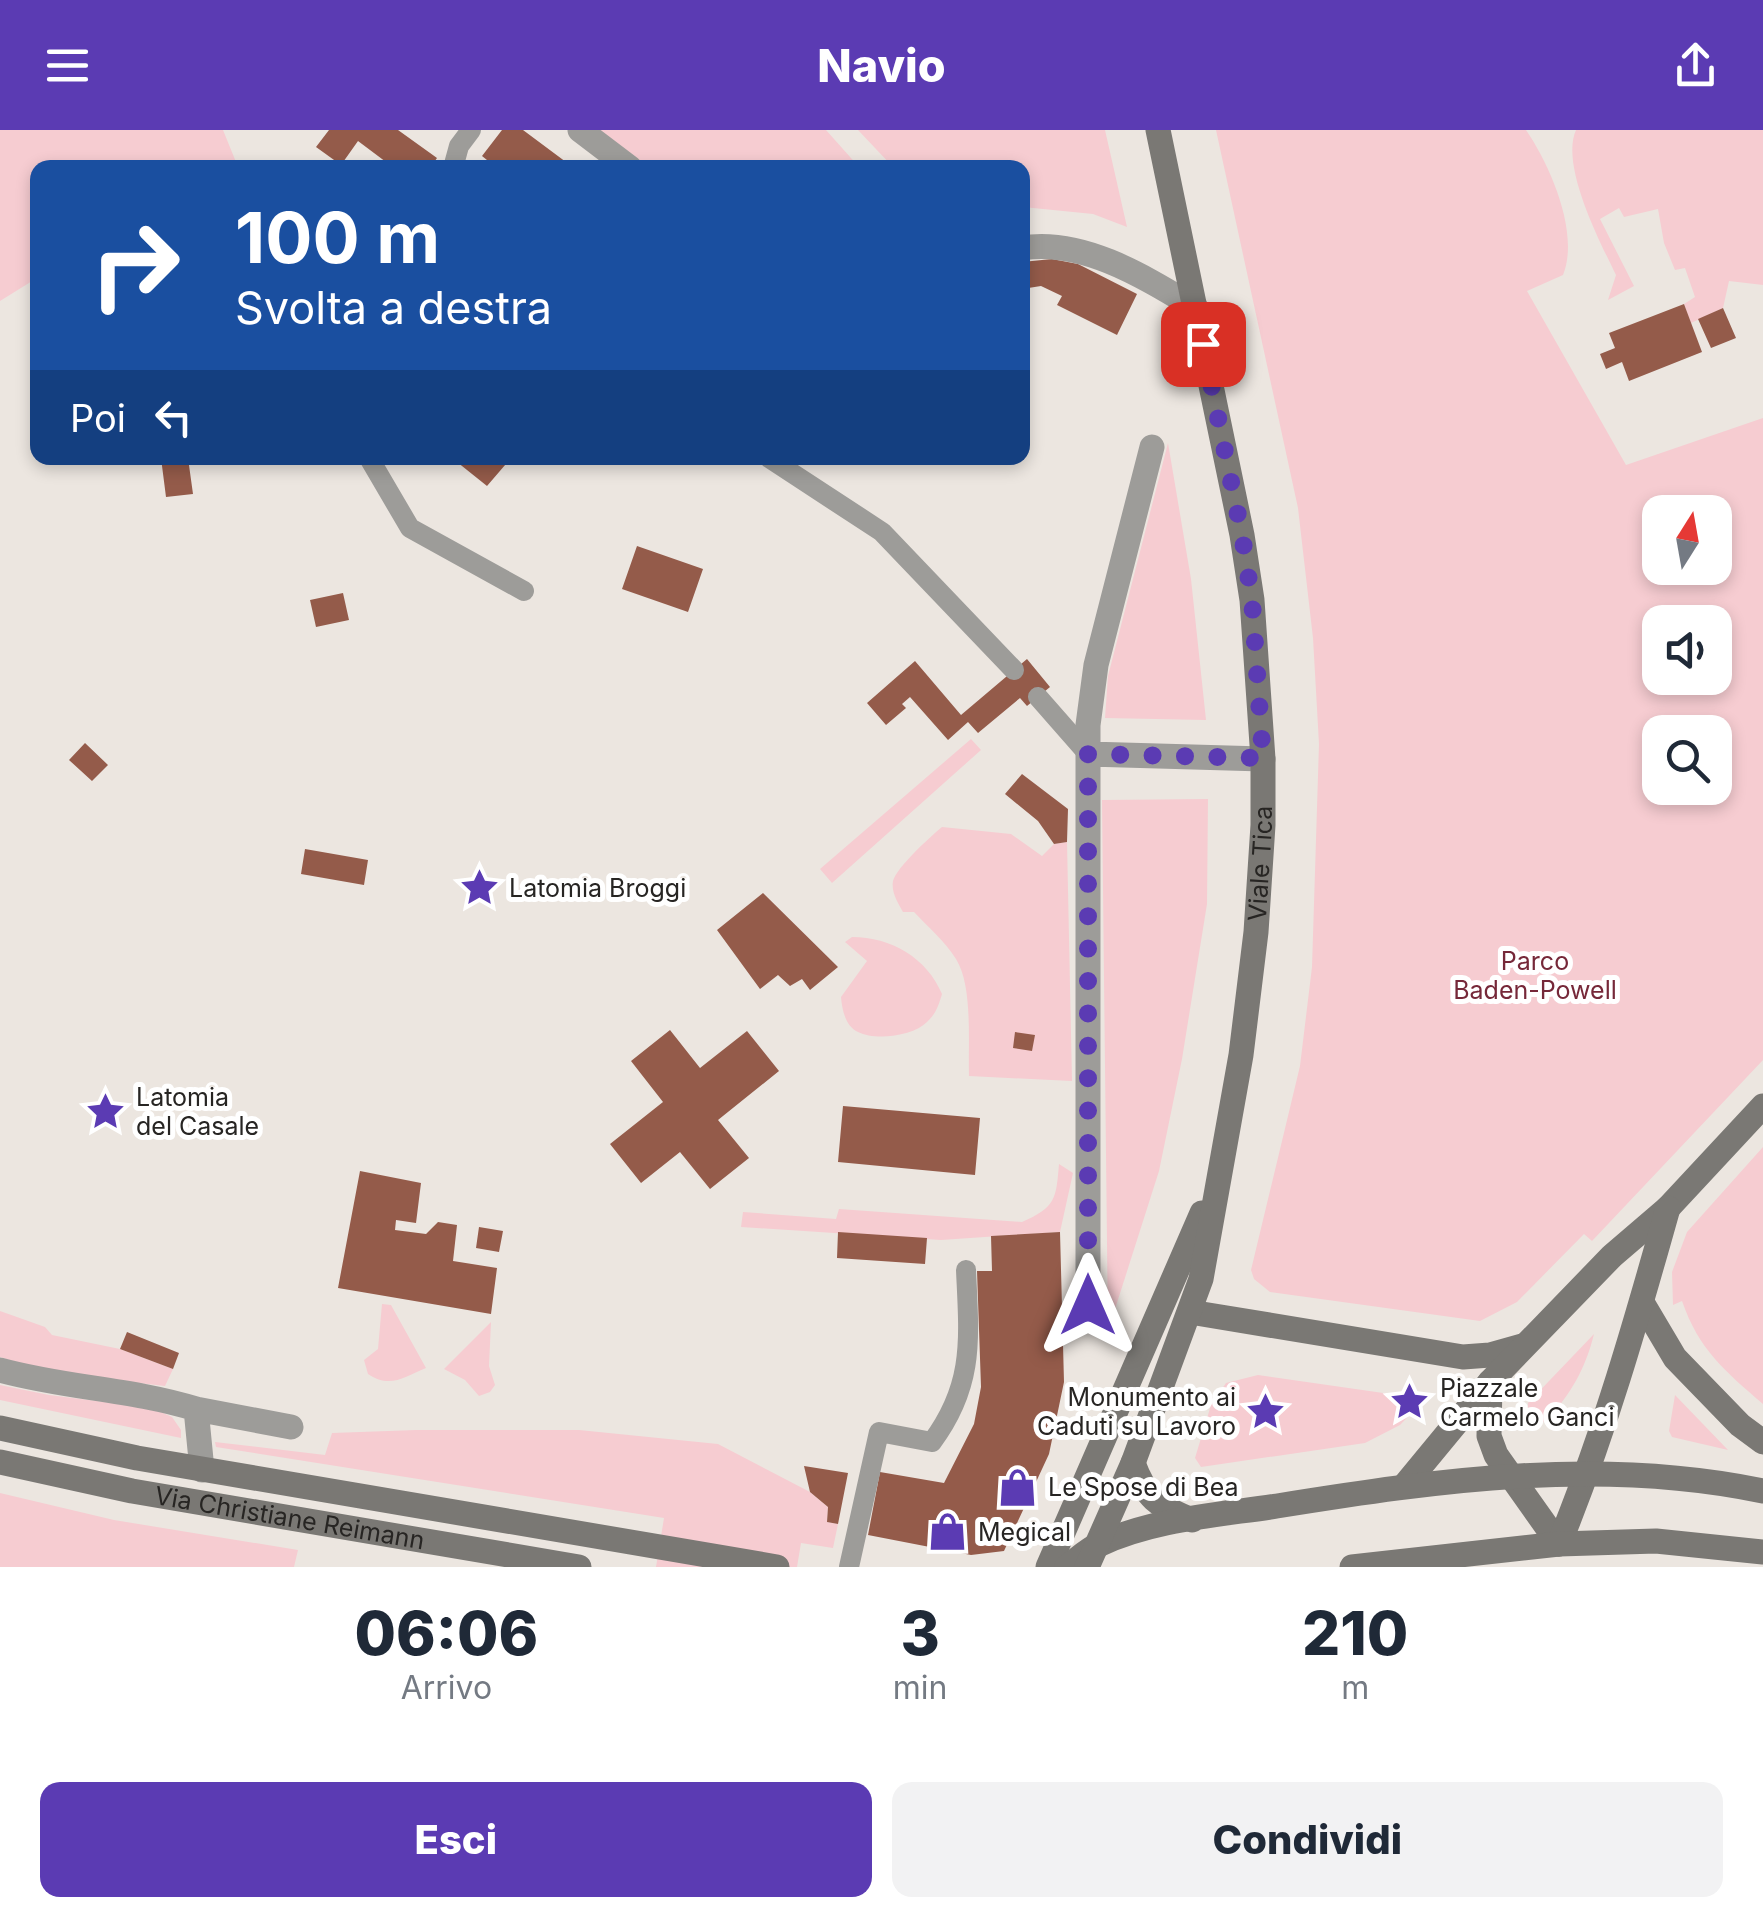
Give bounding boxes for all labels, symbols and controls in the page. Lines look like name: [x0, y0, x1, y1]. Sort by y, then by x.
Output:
icon: menu: [40, 38, 95, 93]
text: Navio: [817, 38, 946, 93]
icon: share: [1668, 38, 1723, 93]
text: 100 m: [235, 195, 440, 280]
icon: right: [70, 200, 200, 330]
text: Svolta a destra: [235, 280, 552, 335]
pin: [1161, 302, 1246, 387]
icon: arrive: [1176, 317, 1231, 372]
icon: left: [146, 390, 201, 445]
text: Poi: [70, 395, 126, 441]
north arrow: [1642, 495, 1732, 585]
map controls: [1642, 495, 1732, 805]
button: sound: [1642, 605, 1732, 695]
button: search: [1642, 715, 1732, 805]
street label: Viale Tica: [1242, 806, 1278, 922]
place icon: Latomia Broggi: [458, 867, 500, 909]
place label: Latomia Broggi: [509, 873, 686, 903]
park label: Parco Baden-Powell: [1453, 946, 1617, 1005]
place label: Latomia del Casale: [136, 1082, 259, 1141]
place icon: Latomia del Casale: [85, 1090, 127, 1132]
position arrow: [1036, 1253, 1140, 1357]
place label: Piazzale Carmelo Ganci: [1440, 1373, 1614, 1432]
place icon: Piazzale Carmelo Ganci: [1389, 1381, 1431, 1423]
place label: Monumento ai Caduti su Lavoro: [1037, 1382, 1236, 1441]
place icon: Monumento ai Caduti su Lavoro: [1245, 1390, 1287, 1432]
shop icon: Le Spose di Bea: [997, 1466, 1039, 1508]
place label: Le Spose di Bea: [1048, 1472, 1239, 1502]
street label: Via Christiane Reimann: [152, 1480, 427, 1555]
shop icon: Megical: [927, 1511, 969, 1553]
place label: Megical: [978, 1517, 1071, 1547]
text: 06:06: [355, 1597, 538, 1669]
text: 3: [900, 1597, 940, 1669]
text: 210: [1302, 1597, 1408, 1669]
text: Arrivo: [401, 1668, 492, 1707]
text: min: [893, 1668, 947, 1707]
text: m: [1341, 1668, 1369, 1707]
button: Esci: [40, 1782, 872, 1897]
button: Condividi: [892, 1782, 1723, 1897]

